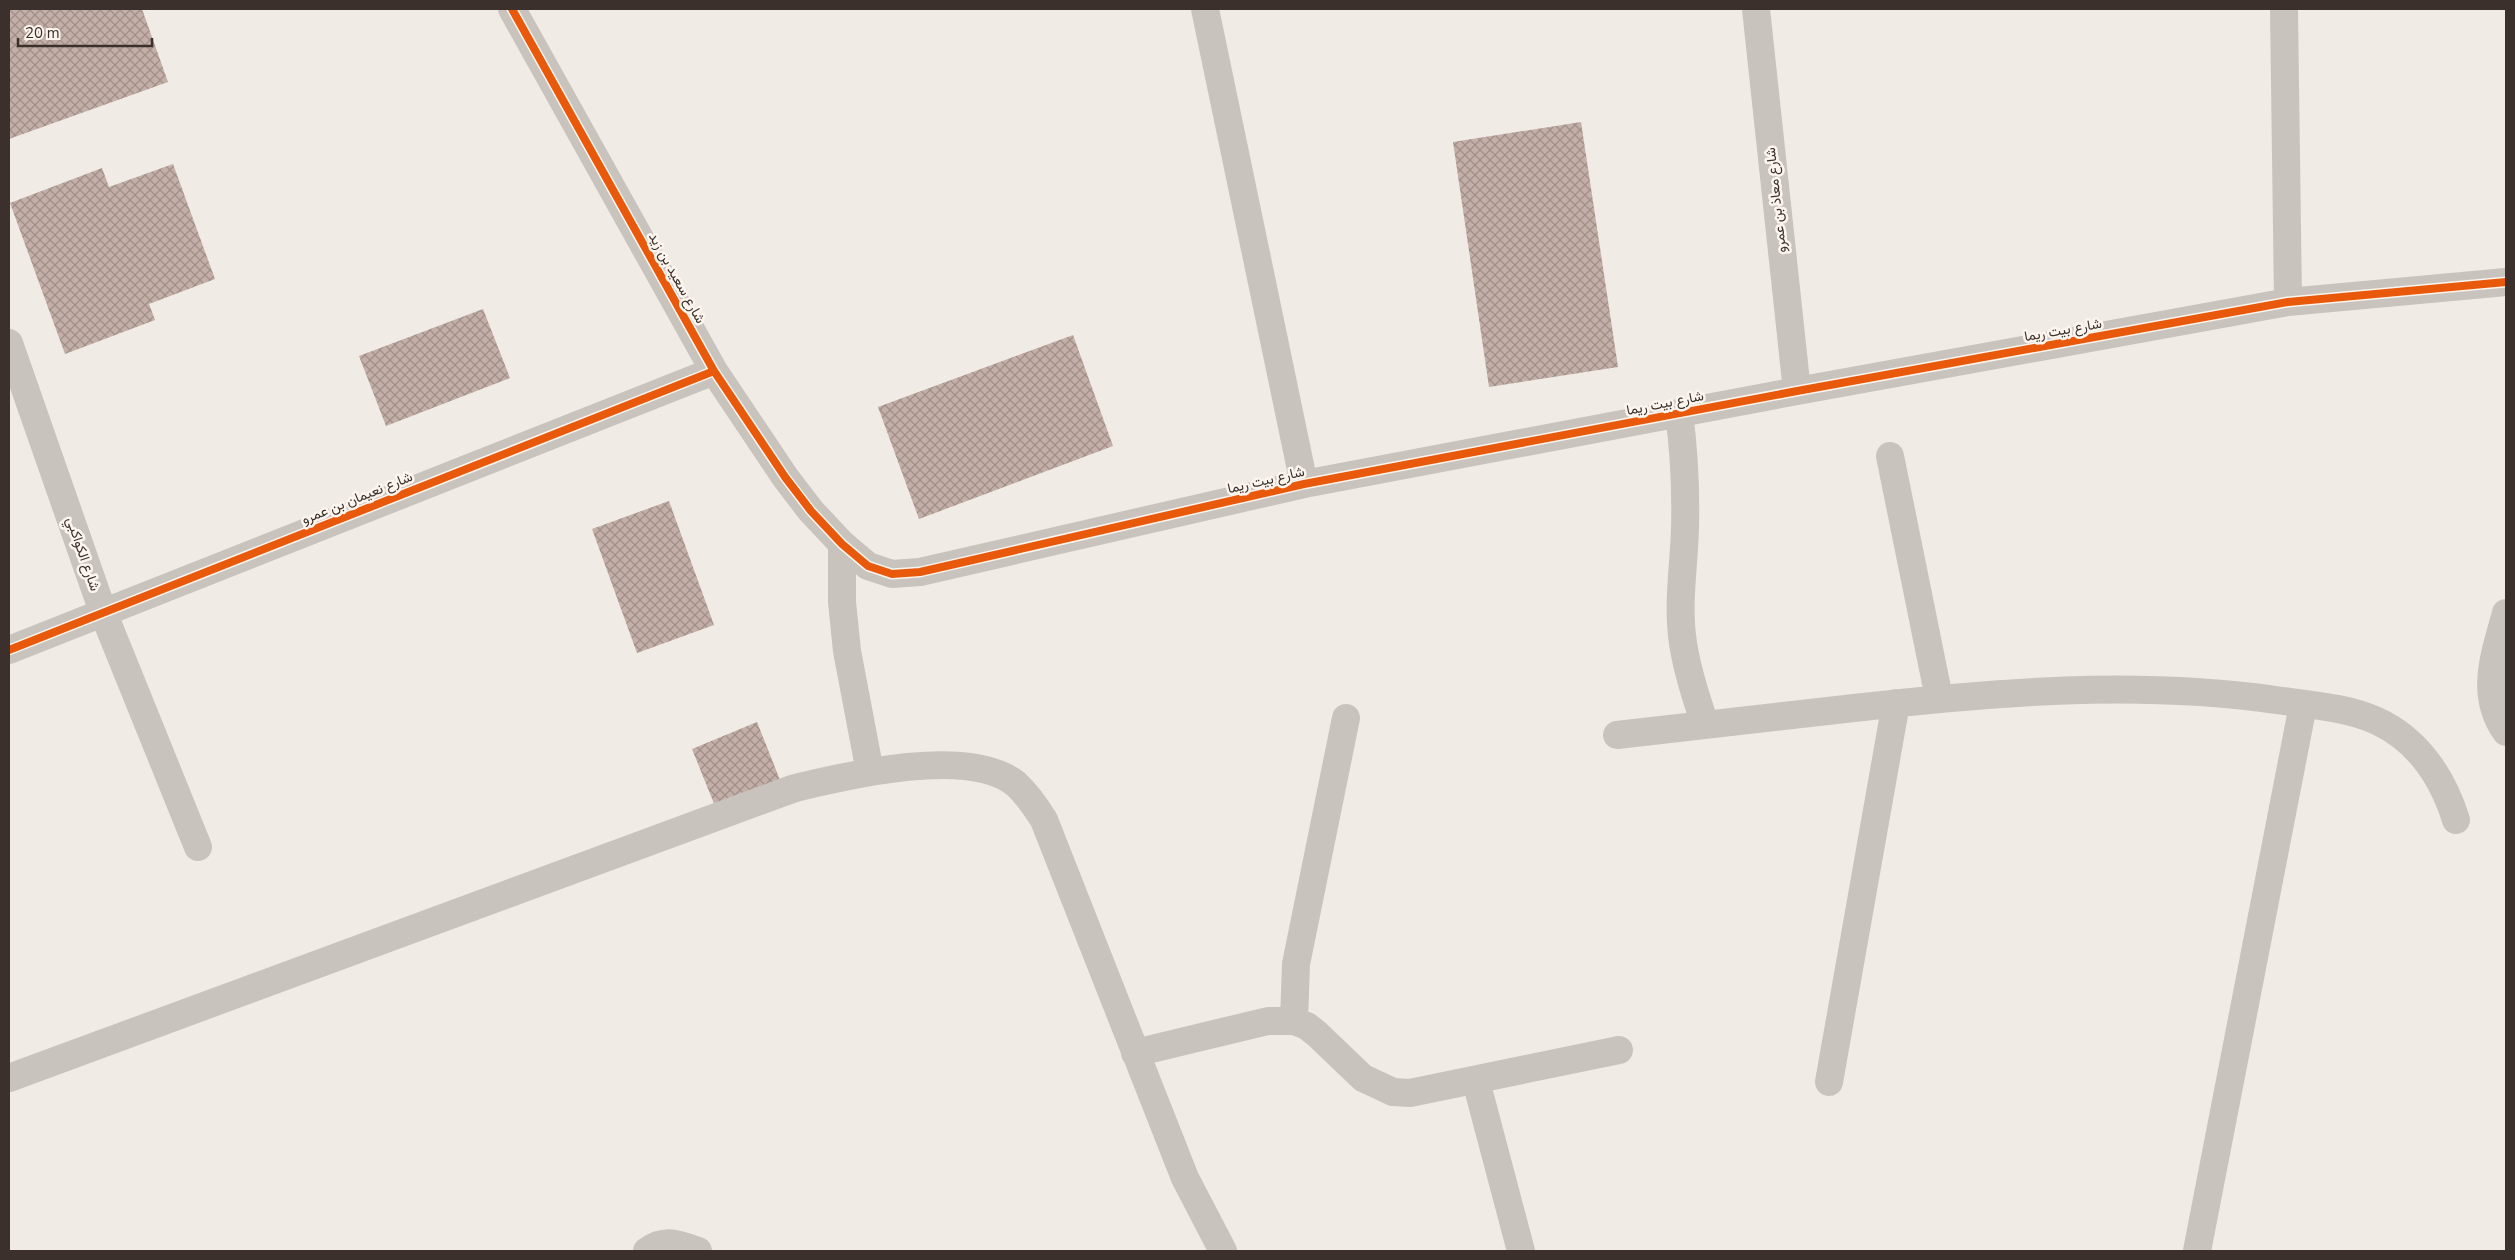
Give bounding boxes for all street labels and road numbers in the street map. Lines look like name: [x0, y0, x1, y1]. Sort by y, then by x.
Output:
street label: شارع معاذ بن عمرو: [1761, 146, 1792, 254]
street label: شارع سعيد بن زيد: [643, 229, 710, 327]
street label: شارع بيت ريما: [2023, 314, 2103, 347]
street label: شارع بيت ريما: [1625, 386, 1705, 421]
street label: شارع بيت ريما: [1226, 462, 1307, 499]
street label: شارع نعيمان بن عمرو: [299, 467, 416, 530]
street label: شارع الكواكبي: [60, 514, 105, 594]

